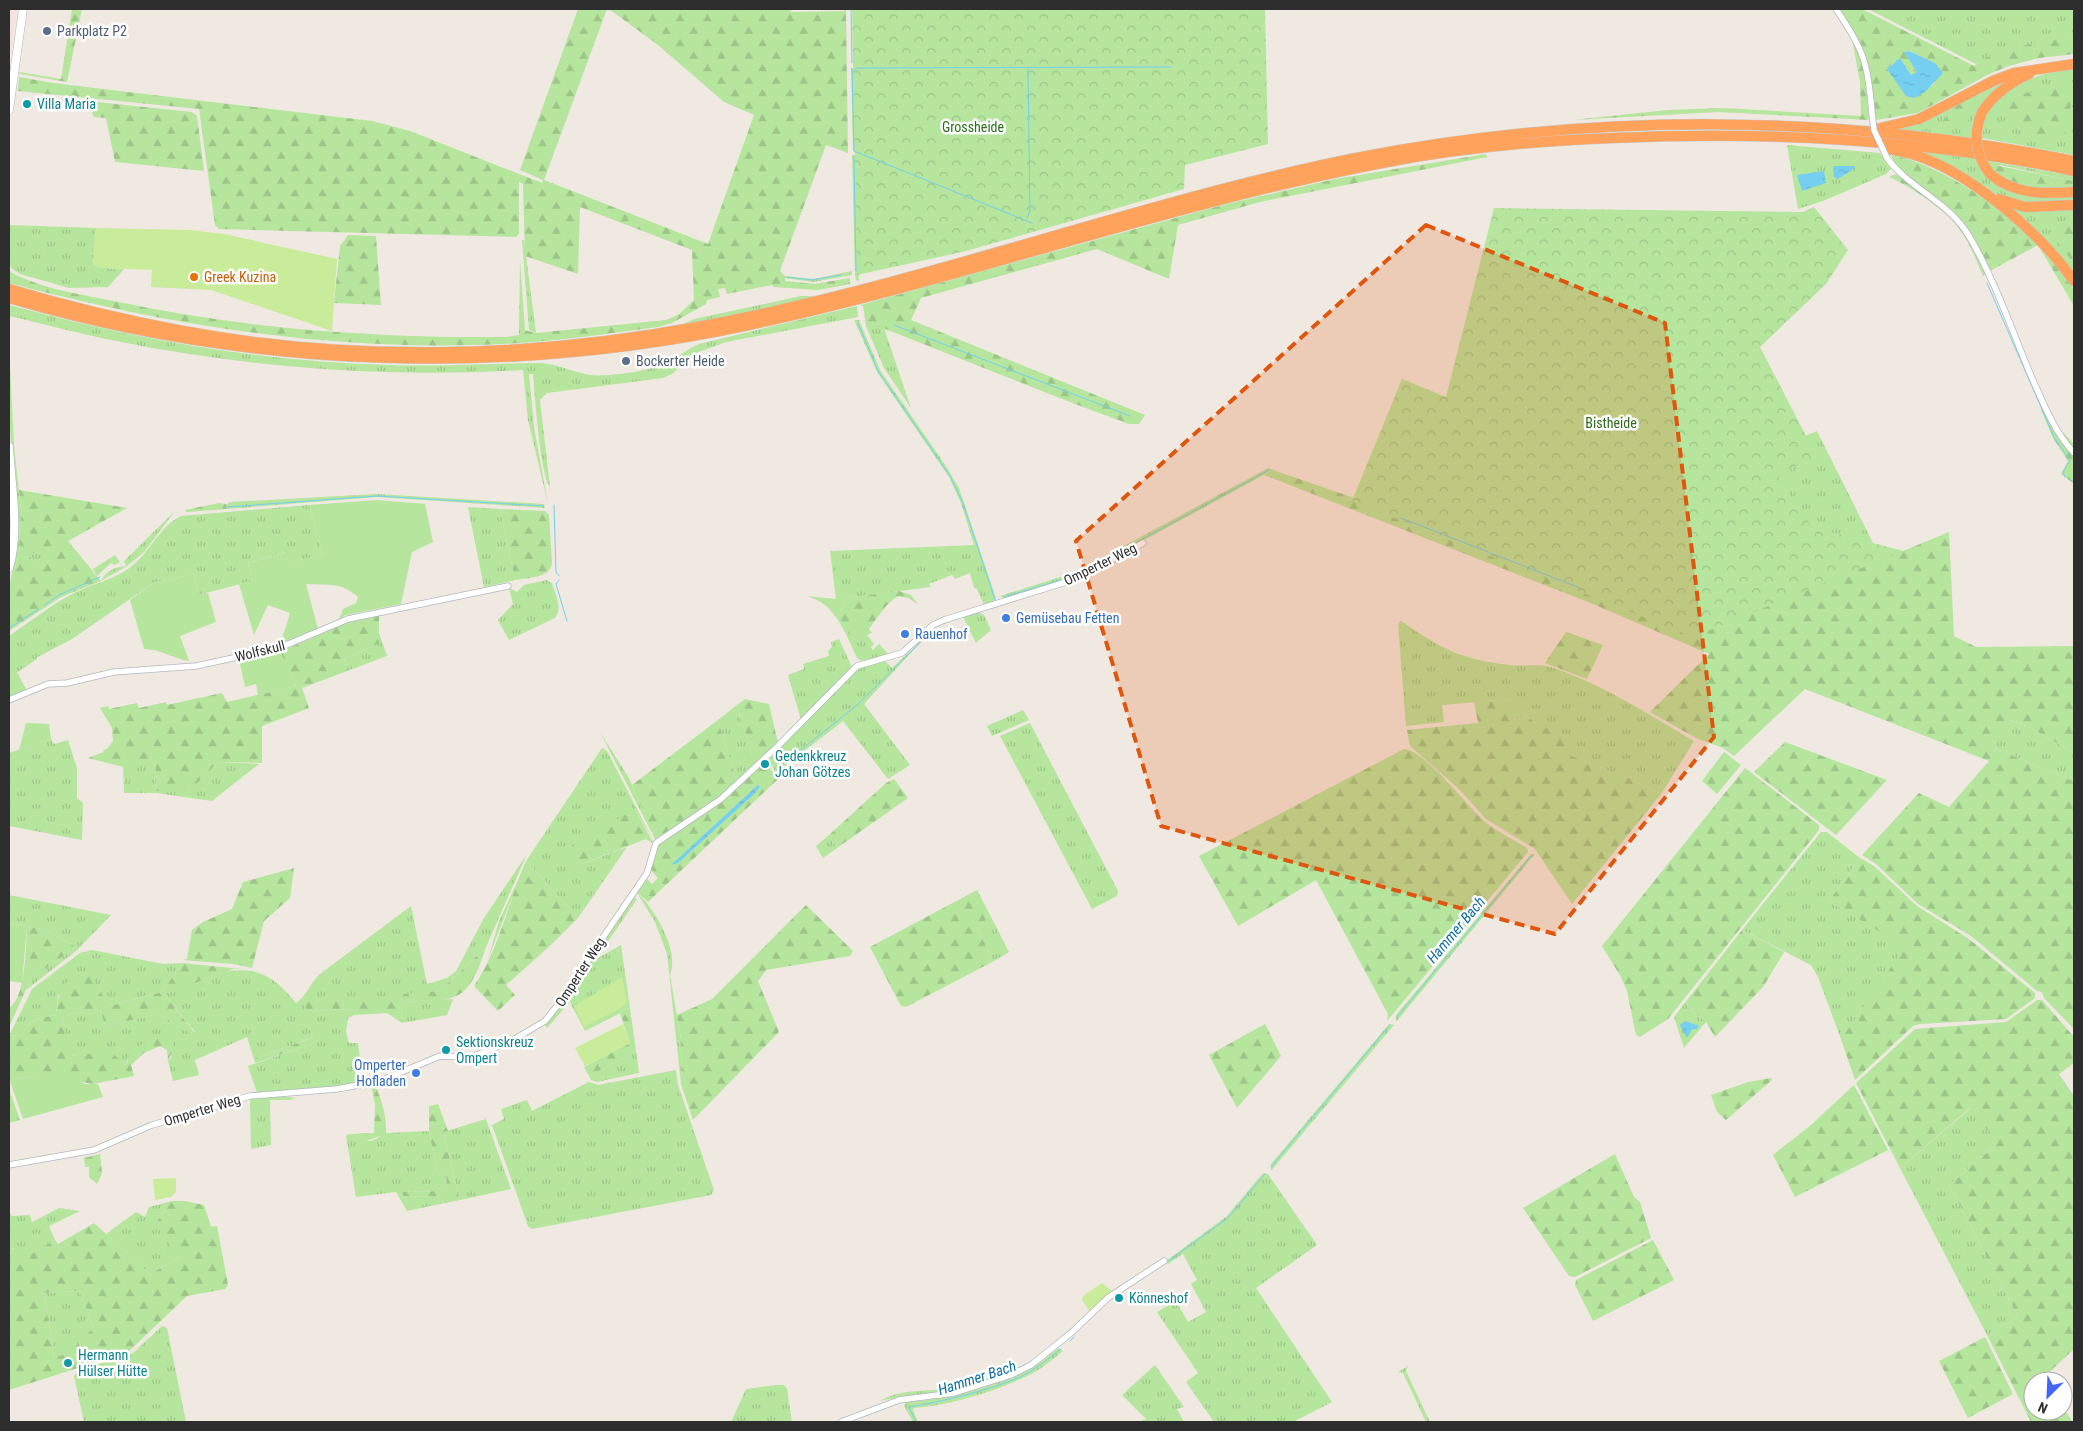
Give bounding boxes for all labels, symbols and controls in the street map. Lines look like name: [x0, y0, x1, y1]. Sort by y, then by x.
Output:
place label: Parkplatz P2: [57, 23, 127, 39]
marker: Parkplatz P2: [41, 25, 53, 37]
place label: Villa Maria: [37, 96, 96, 112]
marker: Villa Maria: [21, 98, 33, 110]
park label: Grossheide: [942, 119, 1005, 135]
place label: Greek Kuzina: [204, 269, 276, 285]
marker: Greek Kuzina: [188, 271, 200, 283]
place label: Bockerter Heide: [636, 353, 725, 369]
marker: Bockerter Heide: [620, 355, 632, 367]
park label: Bistheide: [1585, 415, 1637, 431]
street label: Omperter Weg: [1061, 539, 1139, 589]
place label: Gemüsebau Fetten: [1016, 610, 1119, 626]
marker: Gemüsebau Fetten: [1000, 612, 1012, 624]
place label: Rauenhof: [915, 626, 968, 642]
marker: Rauenhof: [899, 628, 911, 640]
street label: Wolfskull: [233, 637, 287, 665]
place label: Gedenkkreuz Johan Götzes: [775, 748, 851, 780]
marker: Gedenkkreuz Johan Götzes: [759, 758, 771, 770]
water label: Hammer Bach: [1423, 893, 1489, 967]
street label: Omperter Weg: [552, 934, 608, 1010]
place label: Sektionskreuz Ompert: [456, 1034, 534, 1066]
marker: Sektionskreuz Ompert: [440, 1044, 452, 1056]
place label: Omperter Hofladen: [354, 1057, 406, 1089]
marker: Omperter Hofladen: [410, 1067, 422, 1079]
street label: Omperter Weg: [162, 1091, 242, 1129]
place label: Könneshof: [1129, 1290, 1189, 1306]
marker: Könneshof: [1113, 1292, 1125, 1304]
place label: Hermann Hülser Hütte: [78, 1347, 148, 1379]
marker: Hermann Hülser Hütte: [62, 1357, 74, 1369]
water label: Hammer Bach: [936, 1357, 1018, 1399]
north arrow: [2023, 1371, 2073, 1421]
text: N: [2036, 1399, 2050, 1417]

